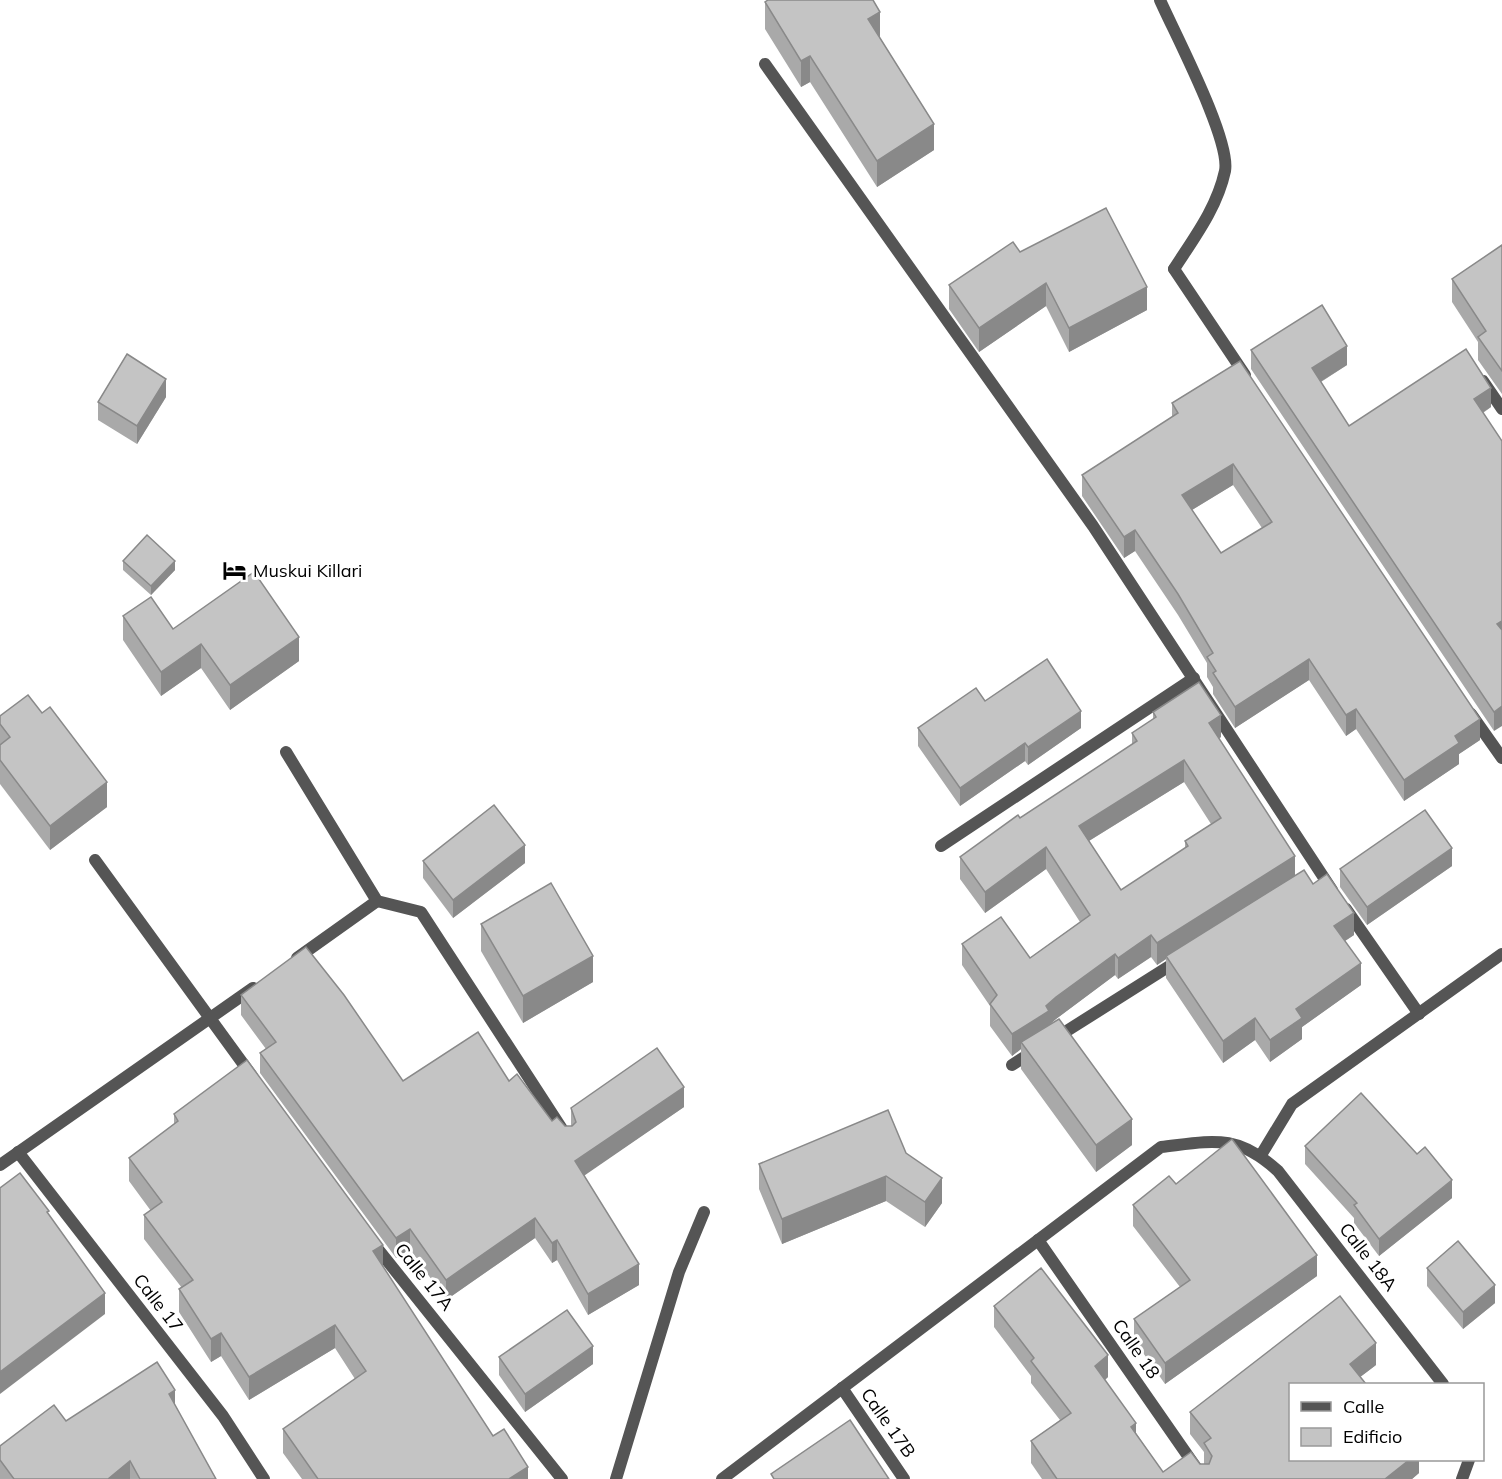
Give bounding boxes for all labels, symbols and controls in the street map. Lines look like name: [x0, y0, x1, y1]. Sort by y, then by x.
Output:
hotel icon: Muskui Killari: [222, 558, 248, 584]
place label: Muskui Killari: [253, 559, 362, 582]
street label: Calle 18A: [1334, 1218, 1402, 1296]
street label: Calle 17A: [390, 1238, 459, 1315]
street label: Calle 17: [129, 1269, 188, 1336]
street label: Calle 18: [1108, 1314, 1165, 1383]
street label: Calle 17B: [856, 1383, 921, 1462]
legend: [1289, 1383, 1484, 1461]
text: Calle: [1343, 1395, 1384, 1418]
text: Edificio: [1343, 1425, 1402, 1448]

